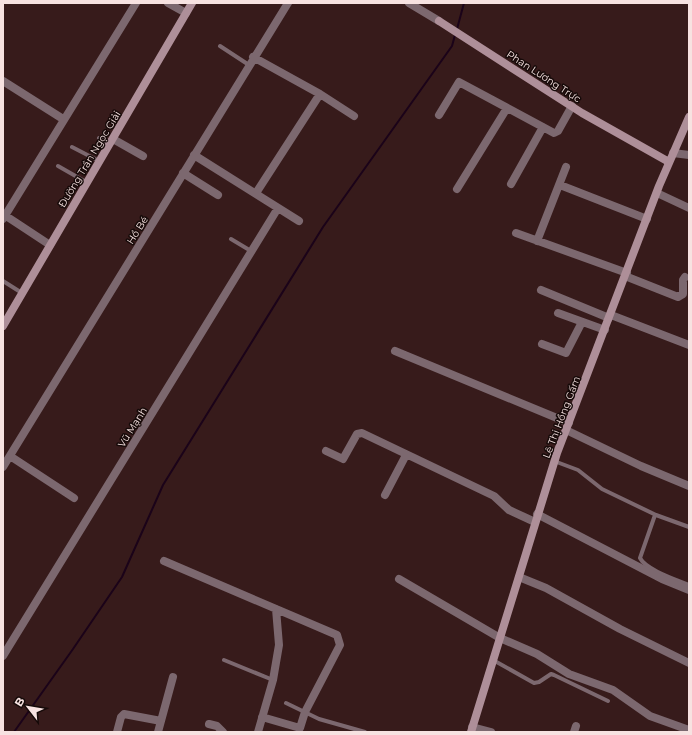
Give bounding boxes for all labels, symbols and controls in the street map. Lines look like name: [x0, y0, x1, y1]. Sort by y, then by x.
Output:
street label: Phan Lương Trực: [504, 48, 584, 105]
street label: Đường Trần Ngọc Giải: [55, 109, 123, 210]
street label: Hồ Bé: [124, 214, 151, 247]
street label: Lê Thị Hồng Gấm: [540, 374, 583, 460]
street label: Vũ Mạnh: [115, 405, 150, 450]
north arrow: [8, 687, 48, 727]
text: B: [11, 695, 28, 709]

